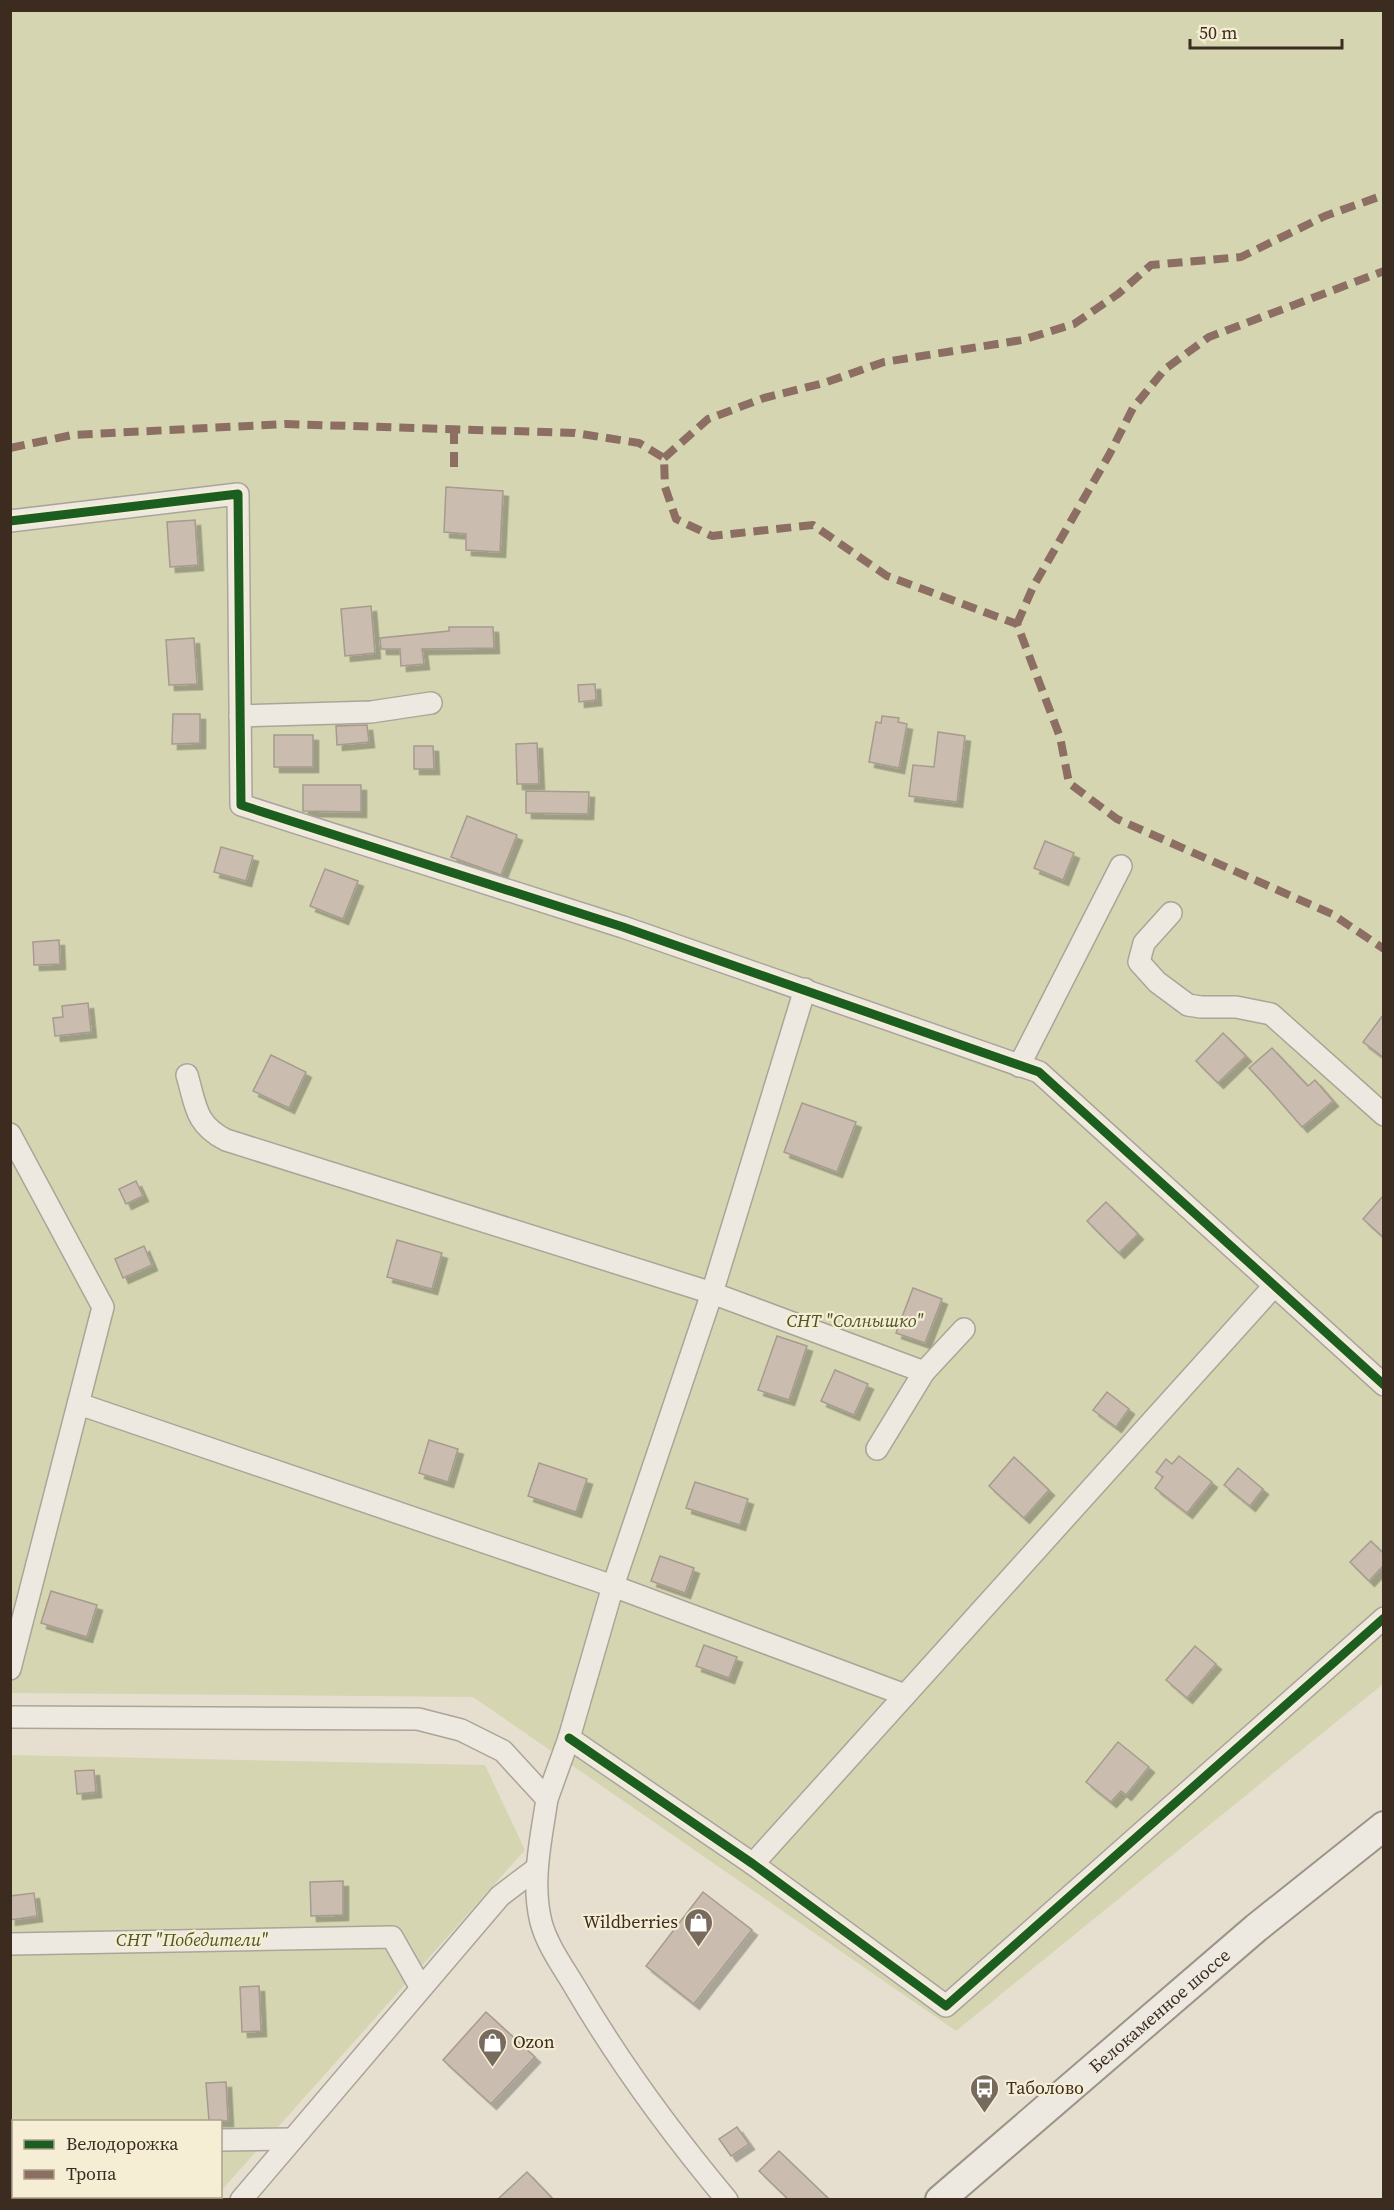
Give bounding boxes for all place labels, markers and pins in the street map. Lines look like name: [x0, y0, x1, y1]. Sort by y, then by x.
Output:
shop icon: Wildberries: [683, 1906, 715, 1948]
place label: Wildberries: [583, 1909, 678, 1934]
shop icon: Ozon: [476, 2026, 508, 2068]
place label: Ozon: [513, 2029, 555, 2054]
bus stop icon: Таболово: [969, 2072, 1001, 2114]
place label: Таболово: [1006, 2075, 1084, 2100]

